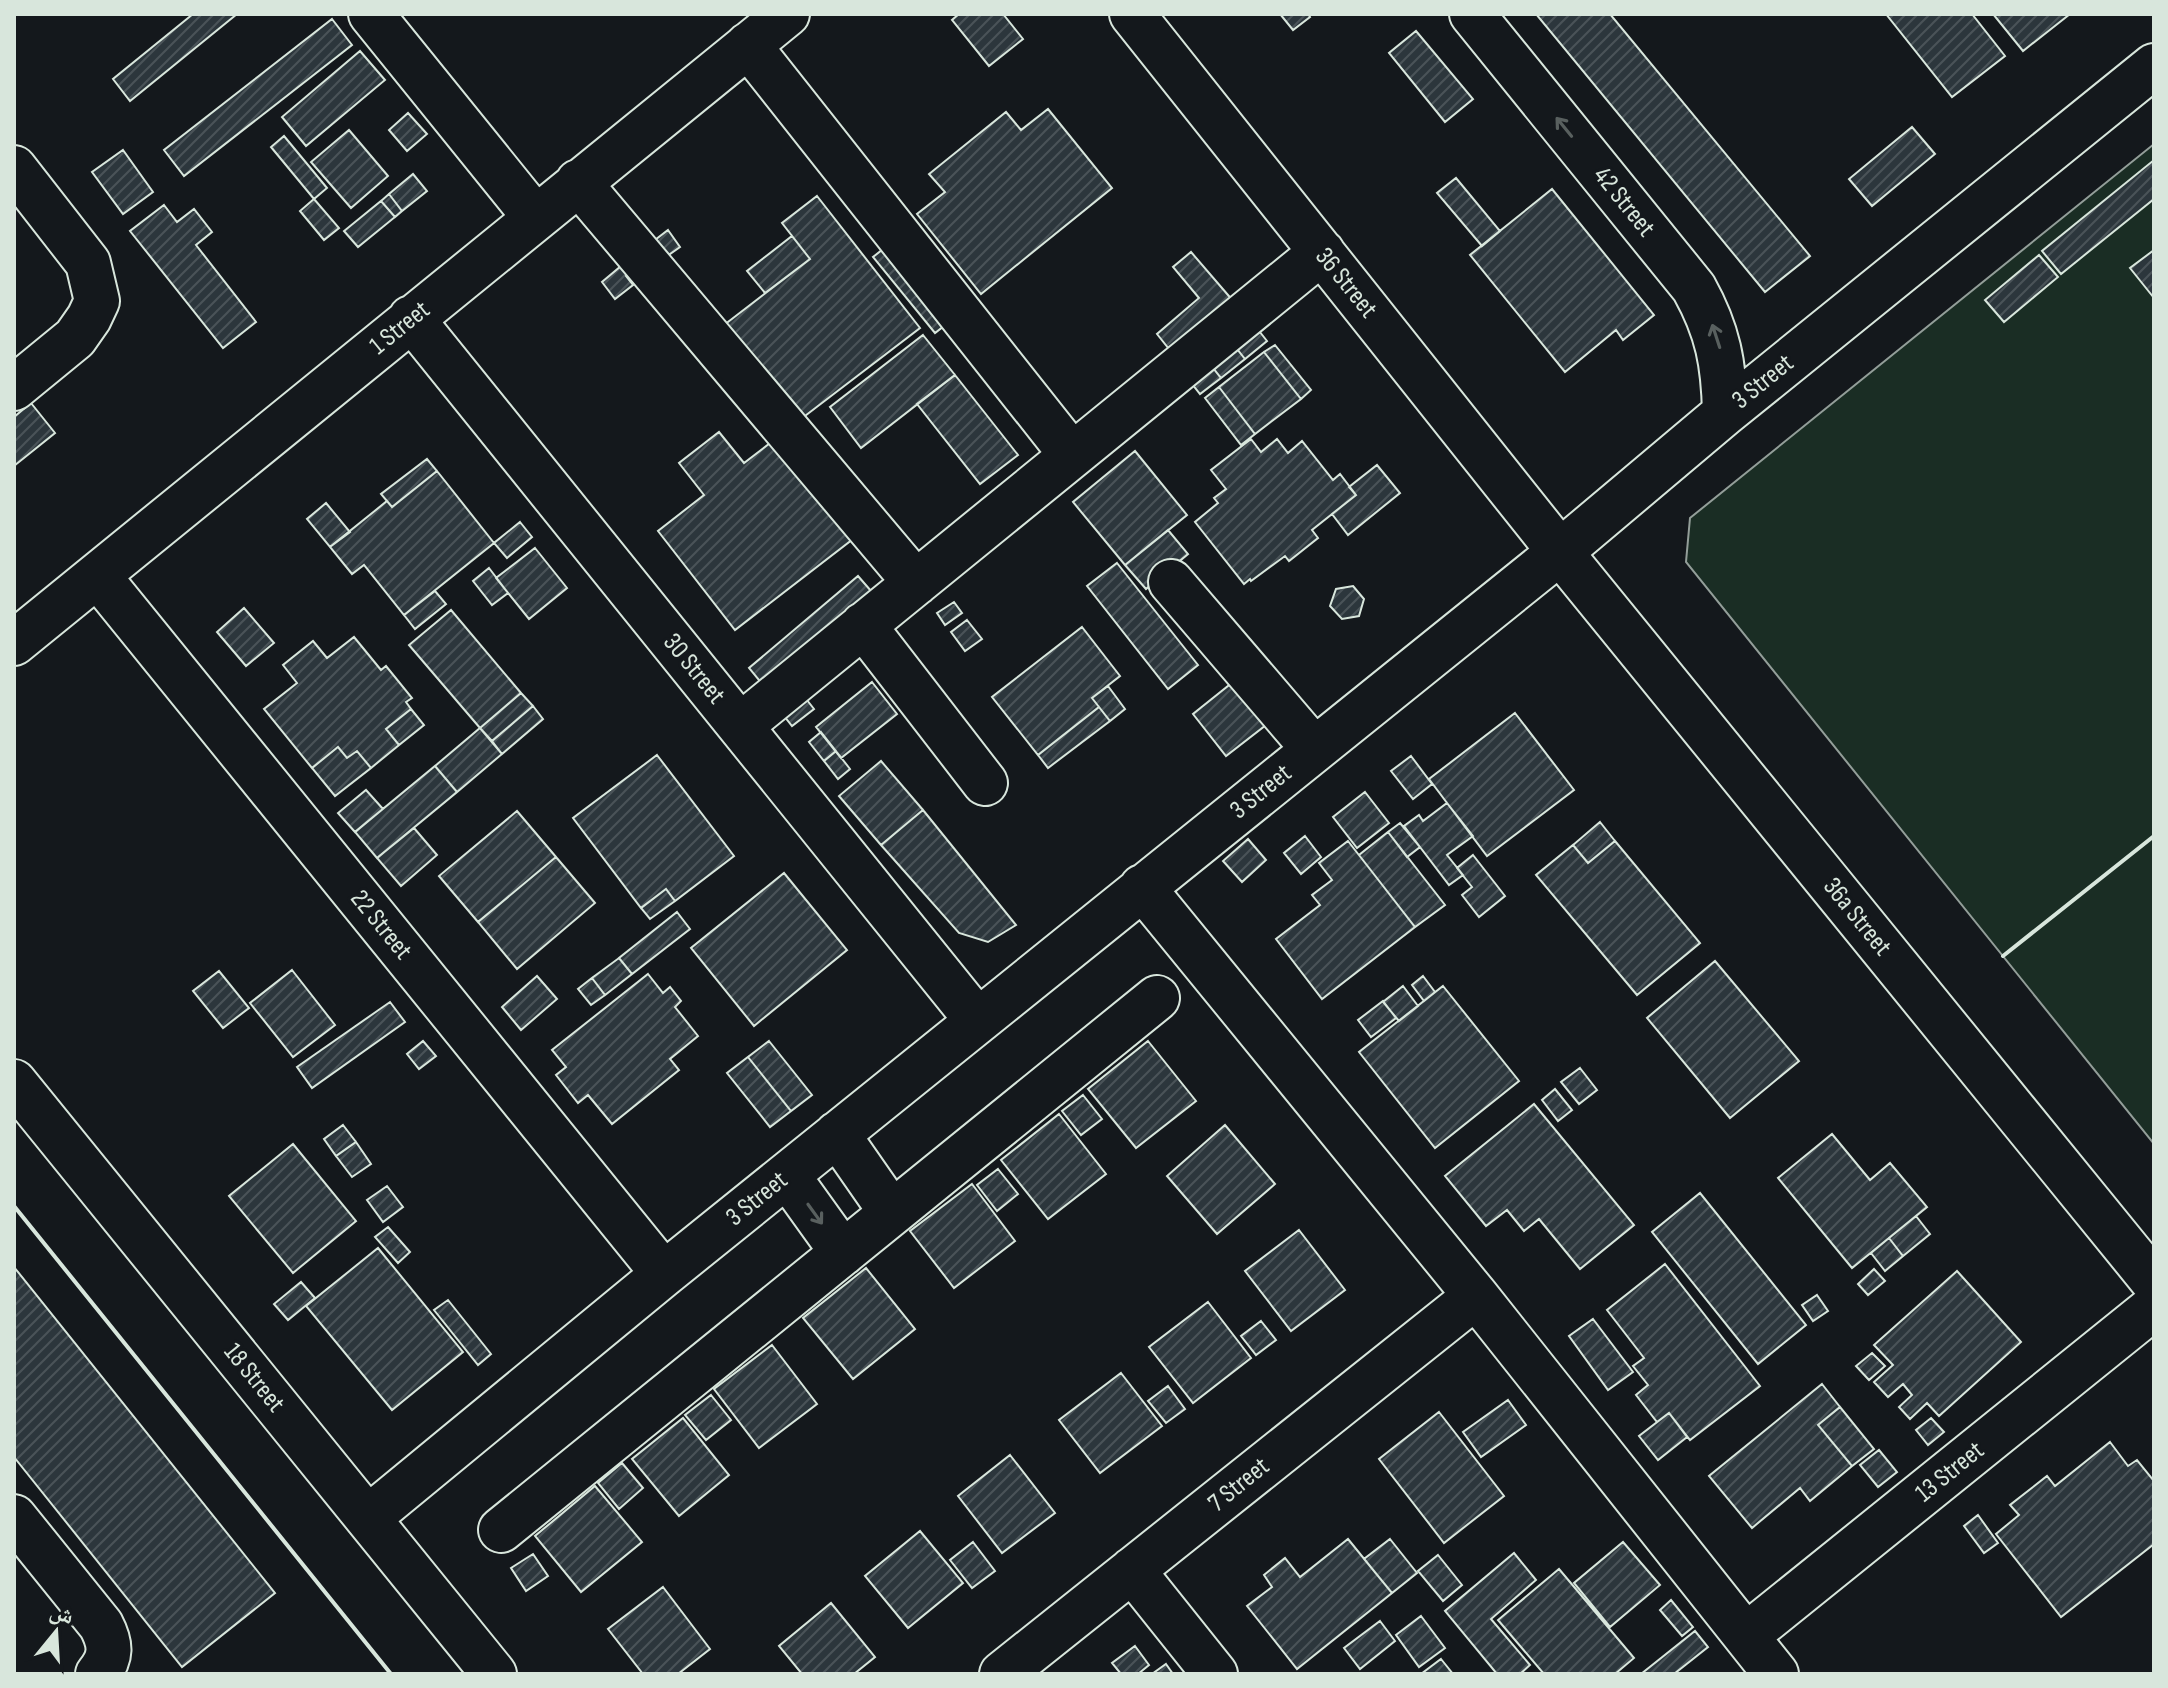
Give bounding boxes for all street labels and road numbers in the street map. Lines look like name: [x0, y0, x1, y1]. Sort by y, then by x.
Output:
street label: 42 Street: [1587, 161, 1661, 243]
street label: 36 Street: [1308, 242, 1384, 324]
street label: 1 Street: [364, 294, 436, 361]
street label: 3 Street: [1726, 348, 1800, 416]
street label: 30 Street: [656, 628, 732, 710]
street label: 3 Street: [1224, 758, 1298, 826]
street label: 36a Street: [1816, 872, 1898, 962]
street label: 22 Street: [344, 884, 418, 966]
street label: 3 Street: [720, 1165, 794, 1233]
street label: 18 Street: [217, 1337, 291, 1419]
street label: 13 Street: [1910, 1435, 1990, 1509]
street label: 7 Street: [1202, 1451, 1276, 1519]

